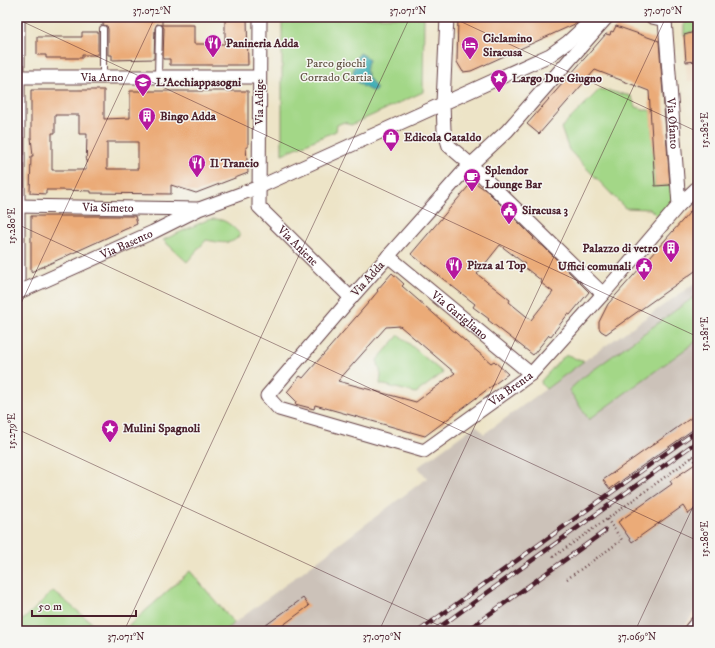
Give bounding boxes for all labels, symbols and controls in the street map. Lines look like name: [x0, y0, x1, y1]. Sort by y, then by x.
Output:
text: 37.072°N: [133, 5, 171, 17]
text: 37.071°N: [389, 5, 427, 17]
text: 37.070°N: [644, 5, 682, 17]
place label: Ciclamino Siracusa: [483, 31, 532, 60]
restaurant icon: Panineria Adda: [203, 33, 223, 58]
hotel icon: Ciclamino Siracusa: [460, 35, 480, 60]
place label: Panineria Adda: [226, 36, 299, 51]
park label: Parco giochi Corrado Cartia: [300, 56, 373, 85]
place icon: Largo Due Giugno: [489, 68, 509, 93]
street label: Via Arno: [80, 70, 123, 85]
place label: Largo Due Giugno: [512, 71, 602, 86]
school or university icon: L'Acchiappasogni: [133, 72, 153, 97]
place label: L'Acchiappasogni: [156, 75, 241, 90]
street label: Via Adige: [252, 79, 267, 126]
street label: Via Ofanto: [663, 96, 682, 150]
building icon: Bingo Adda: [137, 106, 157, 131]
place label: Bingo Adda: [160, 109, 217, 124]
text: 15.282°E: [699, 112, 711, 148]
shop icon: Edicola Cataldo: [381, 127, 401, 152]
place label: Edicola Cataldo: [404, 130, 481, 145]
restaurant icon: Il Trancio: [187, 153, 207, 178]
place label: Il Trancio: [210, 156, 259, 171]
place label: Splendor Lounge Bar: [485, 163, 543, 192]
cafe icon: Splendor Lounge Bar: [462, 167, 482, 192]
street label: Via Simeto: [81, 200, 134, 215]
public building icon: Siracusa 3: [499, 200, 519, 225]
place label: Siracusa 3: [522, 203, 569, 218]
text: 15.280°E: [6, 208, 18, 244]
street label: Via Aniene: [274, 222, 322, 269]
street label: Via Basento: [97, 226, 155, 263]
building icon: Palazzo di vetro: [661, 238, 681, 263]
place label: Palazzo di vetro: [582, 241, 658, 256]
restaurant icon: Pizza al Top: [444, 255, 464, 280]
public building icon: Uffici comunali: [634, 256, 654, 281]
street label: Via Adda: [347, 257, 389, 301]
place label: Pizza al Top: [467, 258, 526, 273]
place label: Uffici comunali: [558, 259, 631, 274]
street label: Via Garigliano: [428, 287, 491, 343]
text: 15.281°E: [699, 317, 711, 351]
street label: Via Brenta: [485, 367, 536, 410]
text: 15.279°E: [6, 413, 18, 449]
place icon: Mulini Spagnoli: [100, 418, 120, 443]
place label: Mulini Spagnoli: [123, 421, 200, 436]
text: 15.280°E: [699, 521, 711, 557]
scale bar: [32, 592, 136, 618]
text: 50 m: [38, 599, 62, 614]
text: 37.071°N: [107, 631, 145, 643]
text: 37.070°N: [363, 631, 401, 643]
text: 37.069°N: [618, 631, 656, 643]

